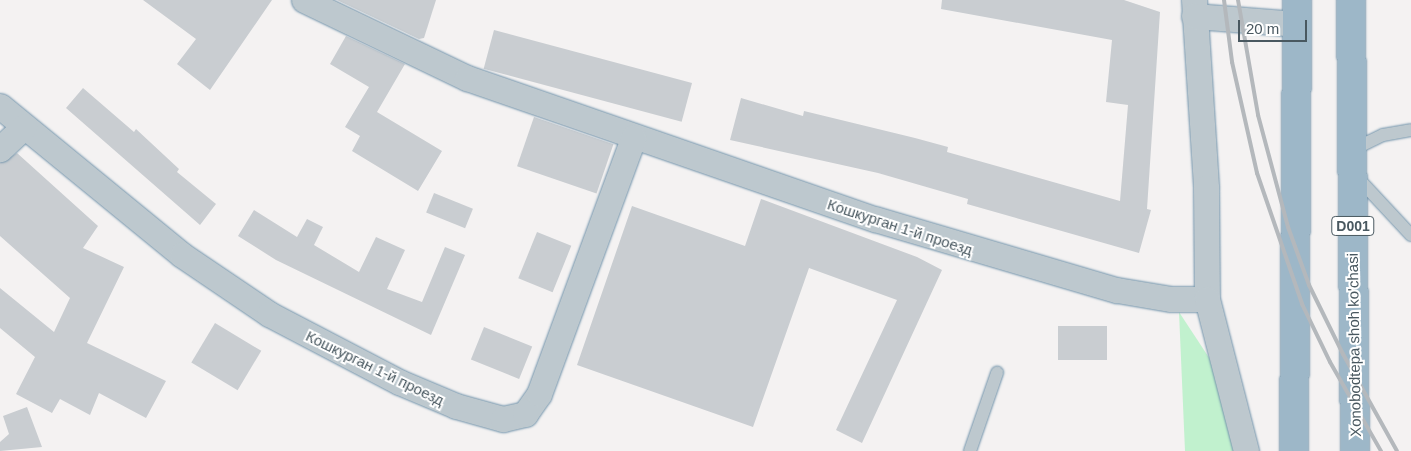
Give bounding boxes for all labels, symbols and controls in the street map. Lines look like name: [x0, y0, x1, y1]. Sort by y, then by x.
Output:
scale bar: [1241, 10, 1310, 42]
text: 20 m: [1246, 20, 1279, 37]
street label: Кошкурган 1-й проезд: [825, 195, 975, 259]
road number: D001: [1330, 215, 1376, 238]
street label: Xonobodtepa shoh ko'chasi: [1343, 253, 1365, 437]
street label: Кошкурган 1-й проезд: [303, 327, 447, 409]

